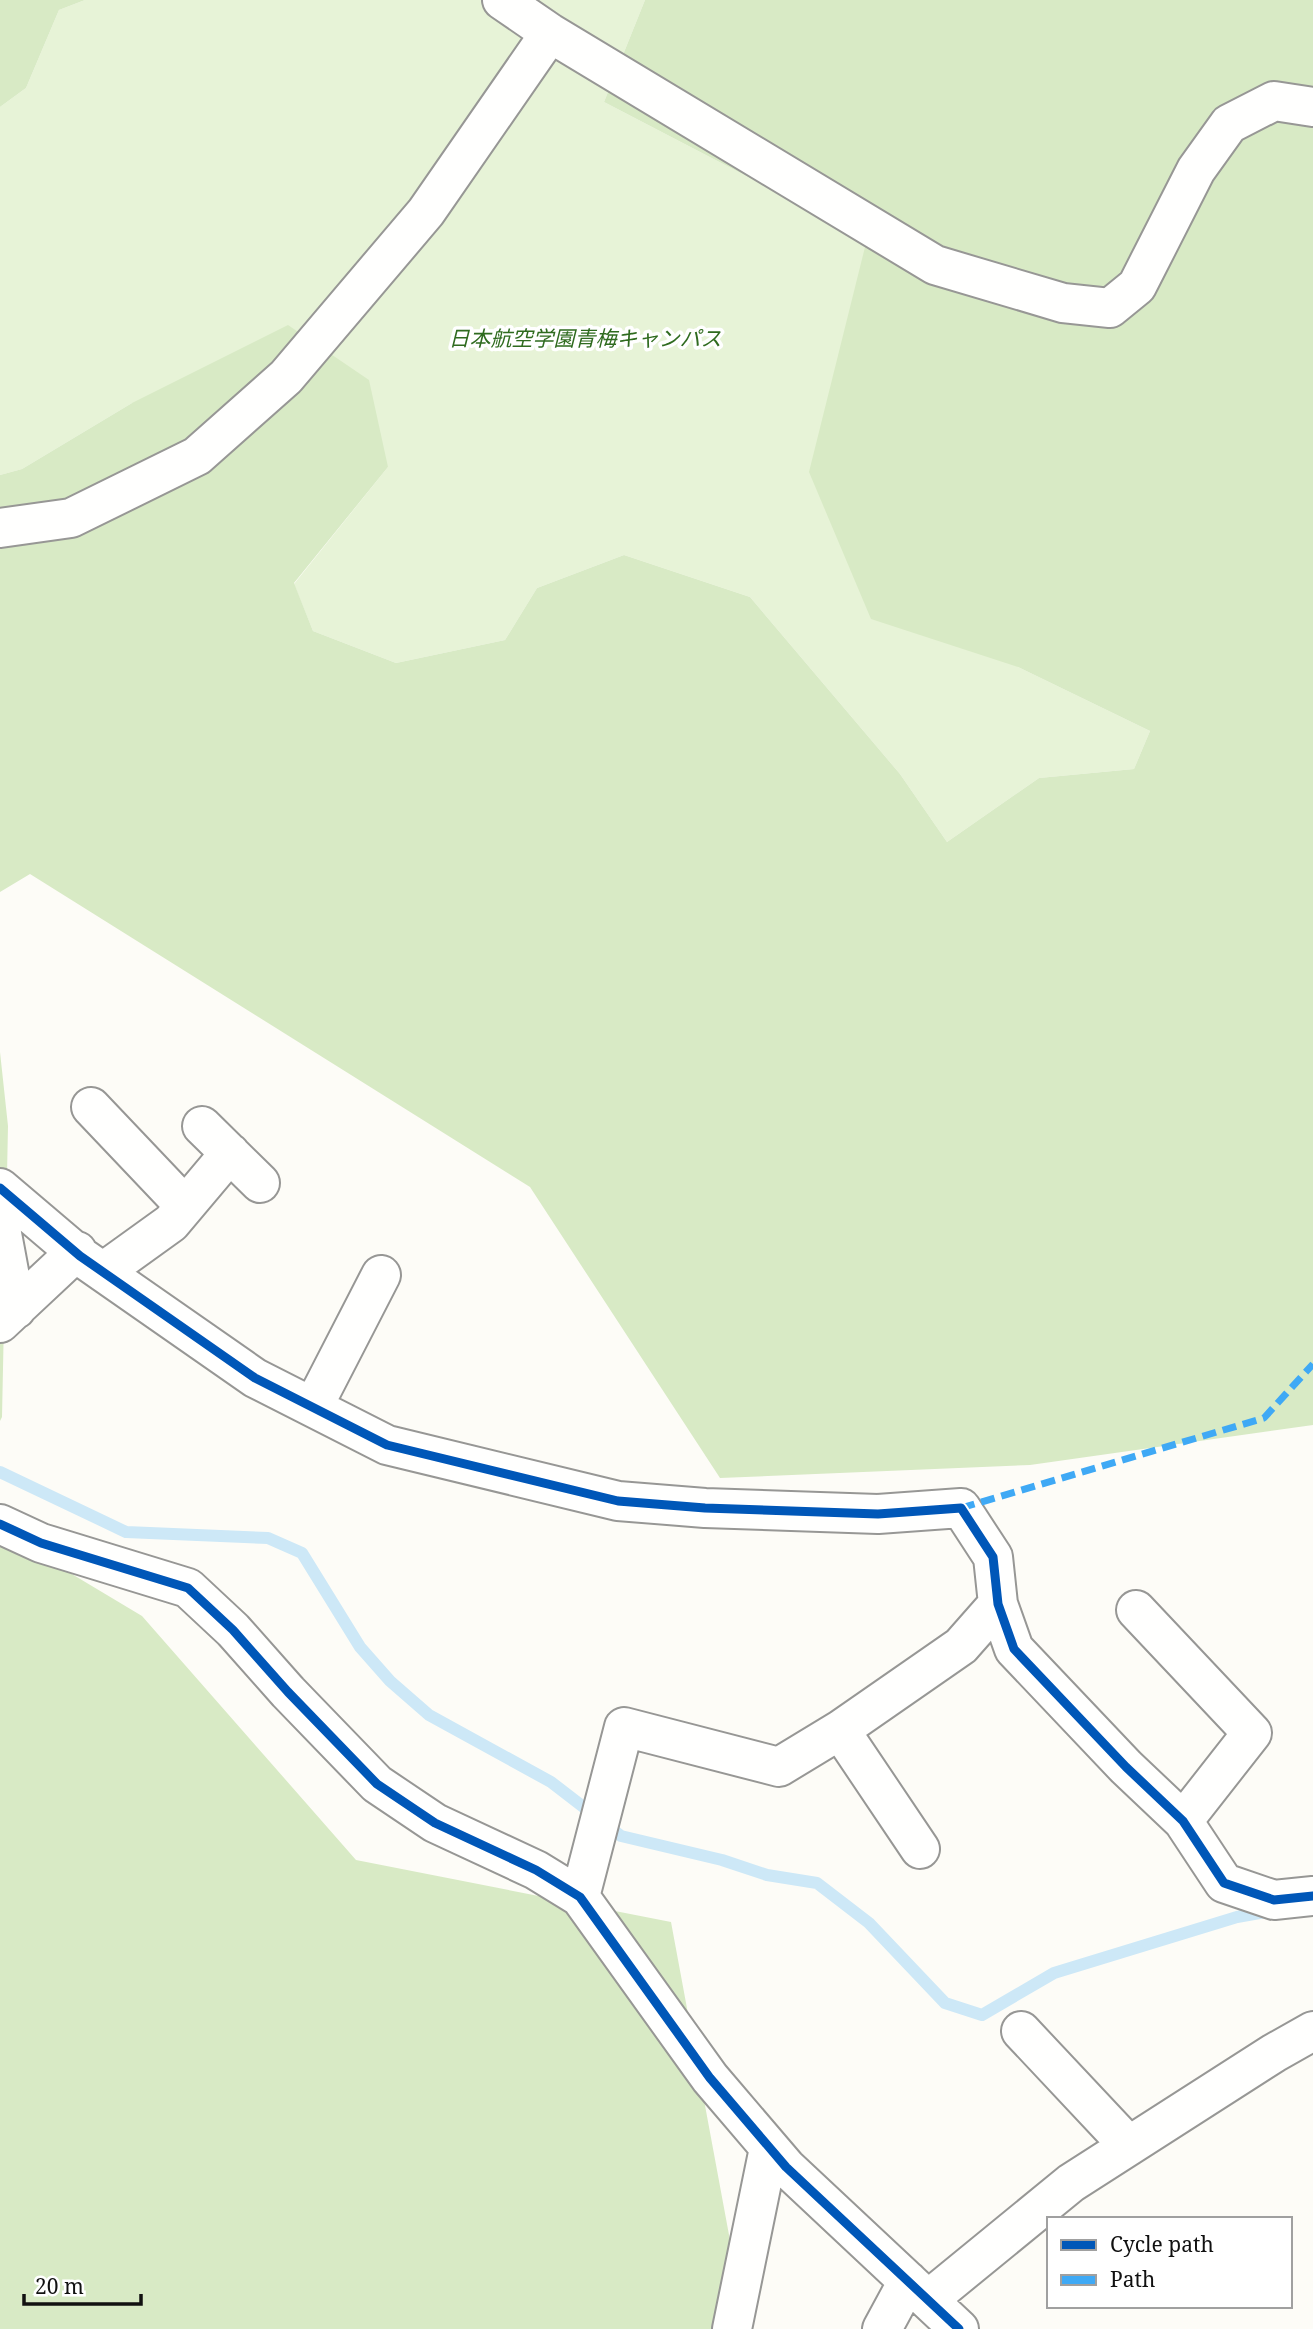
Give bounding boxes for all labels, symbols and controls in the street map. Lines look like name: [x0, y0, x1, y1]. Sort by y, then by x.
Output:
park label: 日本航空学園青梅キャンパス: [449, 324, 722, 352]
legend: [1047, 2217, 1292, 2308]
text: Cycle path: [1110, 2230, 1214, 2258]
scale bar: [24, 2262, 142, 2306]
text: Path: [1110, 2265, 1155, 2293]
text: 20 m: [35, 2272, 84, 2300]

